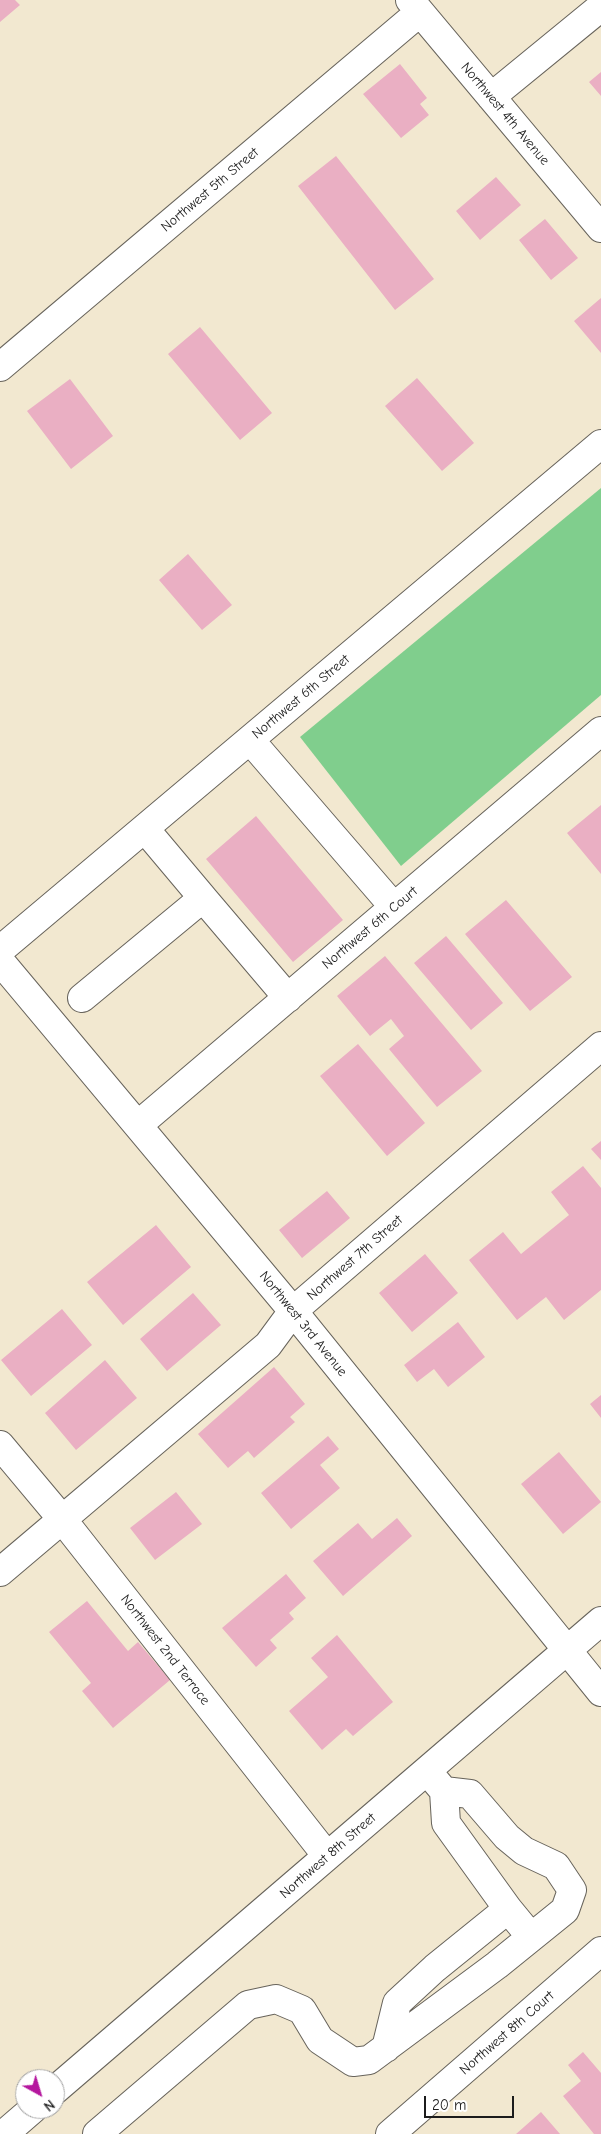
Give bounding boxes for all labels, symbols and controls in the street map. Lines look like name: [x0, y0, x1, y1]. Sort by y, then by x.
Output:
street label: Northwest 4th Avenue: [457, 59, 553, 169]
street label: Northwest 5th Street: [158, 144, 262, 236]
street label: Northwest 6th Street: [249, 651, 353, 743]
street label: Northwest 6th Court: [319, 883, 421, 973]
street label: Northwest 7th Street: [304, 1212, 406, 1304]
street label: Northwest 3rd Avenue: [255, 1268, 351, 1380]
street label: Northwest 2nd Terrace: [117, 1591, 213, 1709]
street label: Northwest 8th Street: [277, 1810, 379, 1902]
street label: Northwest 8th Court: [456, 1987, 558, 2079]
north arrow: [15, 2069, 65, 2119]
scale bar: [426, 2086, 516, 2118]
text: N: [40, 2096, 58, 2115]
text: 20 m: [432, 2096, 466, 2114]

